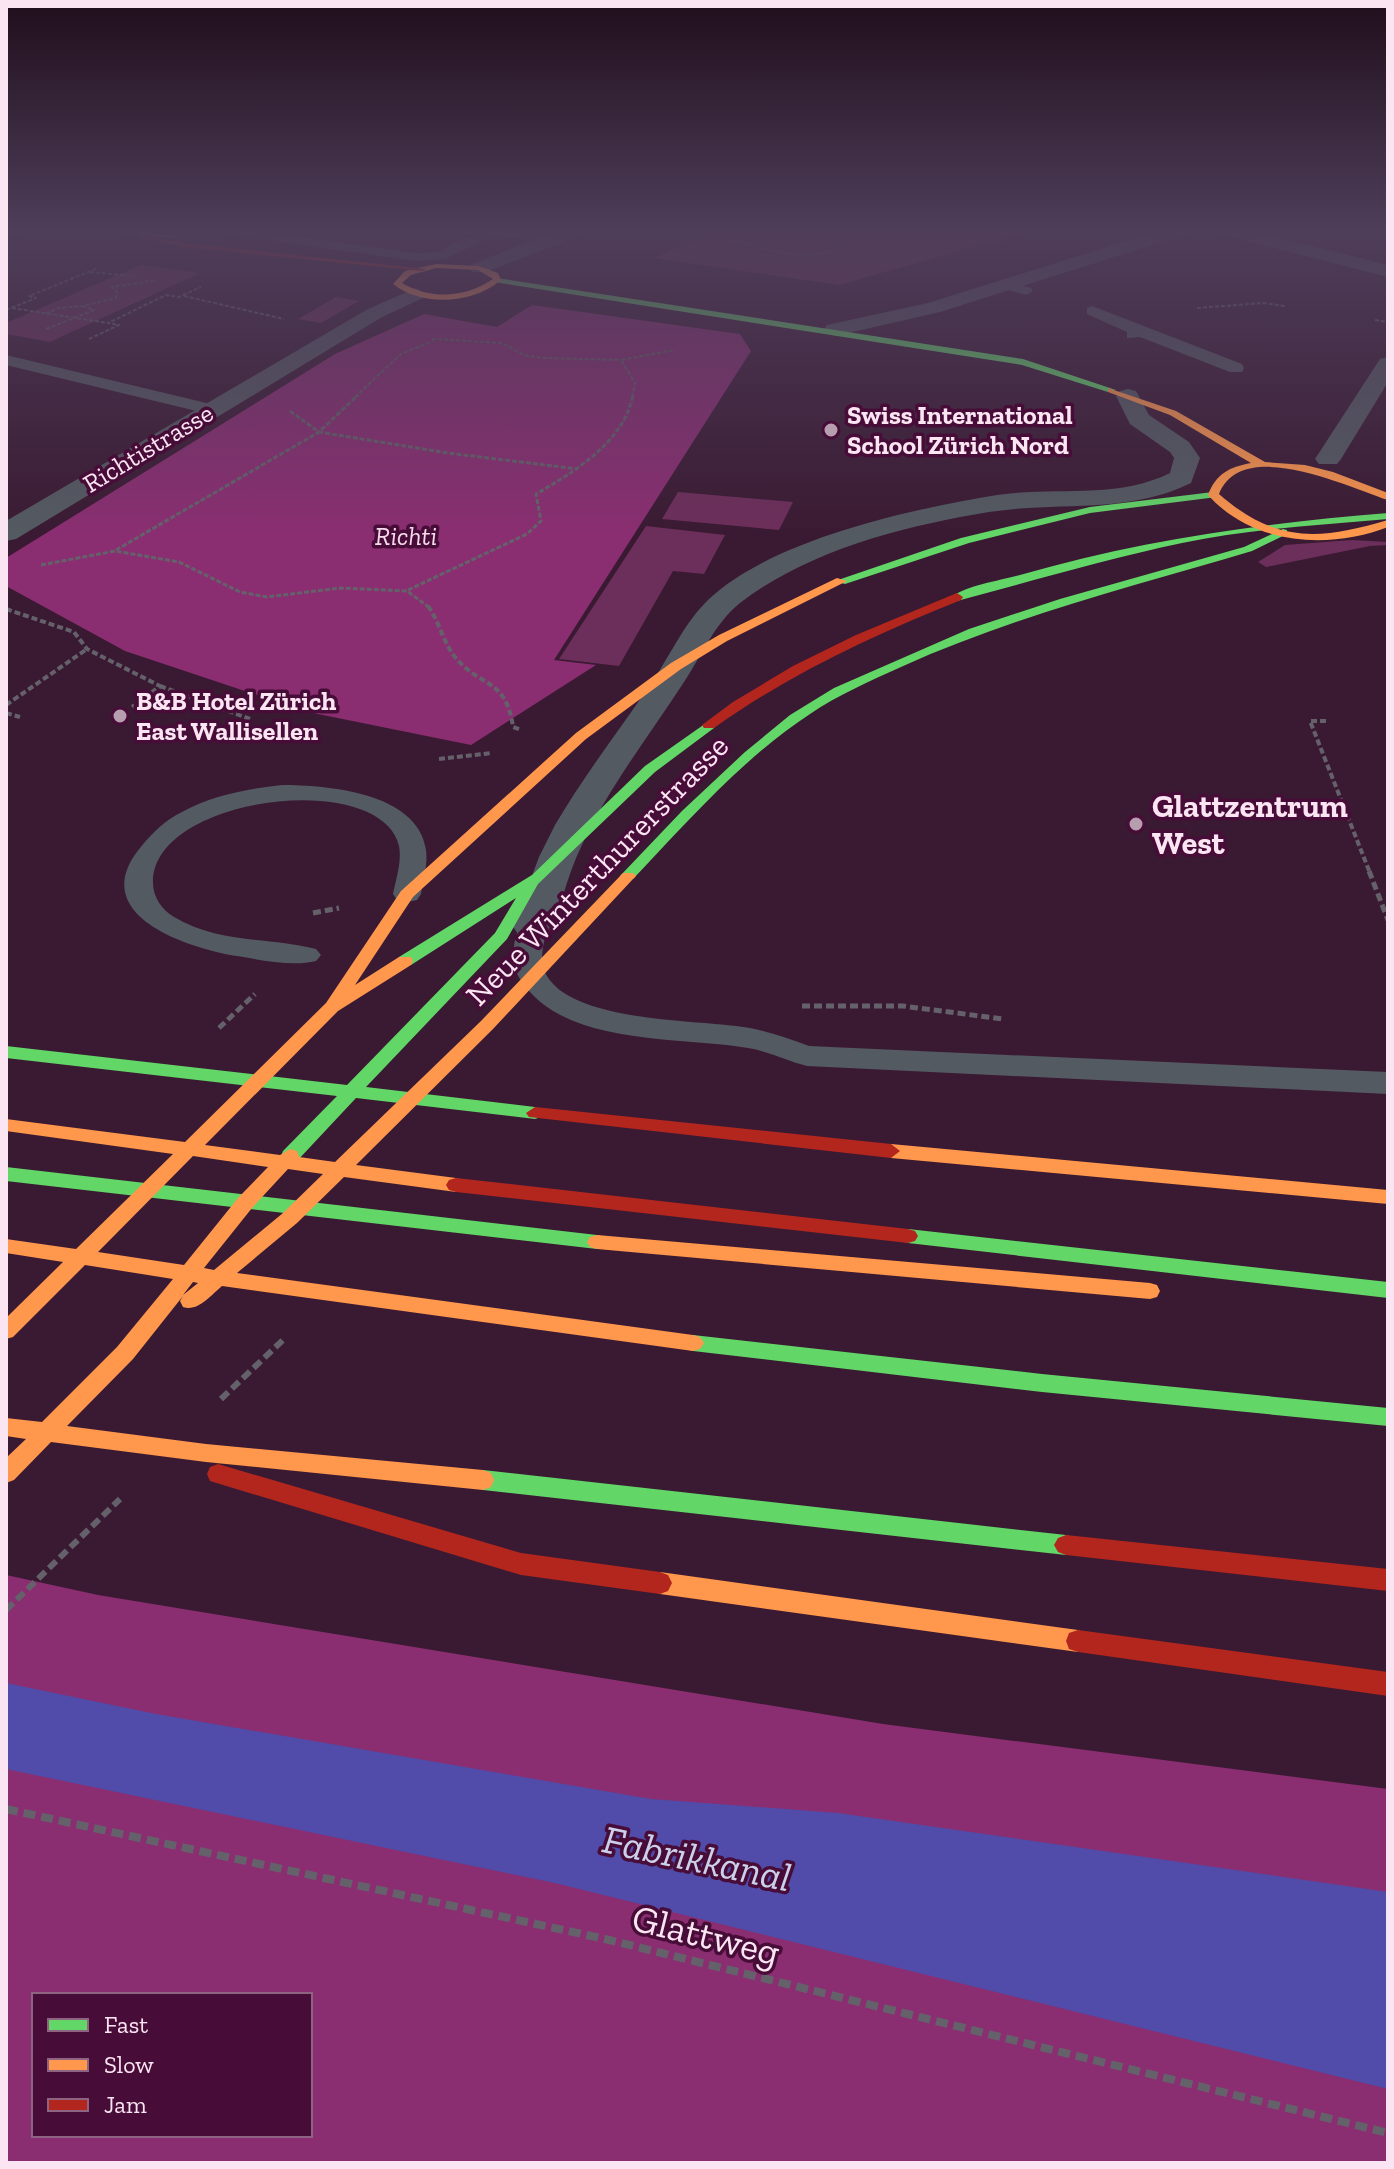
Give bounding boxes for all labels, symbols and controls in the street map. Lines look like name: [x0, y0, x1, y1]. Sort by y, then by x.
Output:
street label: Richtistrasse: [77, 397, 219, 499]
place label: Swiss International School Zürich Nord: [847, 399, 1073, 461]
marker: Swiss International School Zürich Nord: [822, 421, 840, 439]
park label: Richti: [375, 520, 437, 552]
place label: B&B Hotel Zürich East Wallisellen: [136, 685, 336, 747]
marker: B&B Hotel Zürich East Wallisellen: [111, 707, 129, 725]
street label: Neue Winterthurerstrasse: [458, 727, 736, 1013]
place label: Glattzentrum West: [1152, 787, 1348, 862]
marker: Glattzentrum West: [1127, 815, 1145, 833]
water label: Fabrikkanal: [598, 1815, 796, 1901]
street label: Glattweg: [628, 1895, 785, 1976]
legend: [32, 1993, 312, 2137]
text: Fast: [104, 2010, 148, 2039]
text: Slow: [104, 2050, 154, 2079]
text: Jam: [104, 2090, 147, 2119]

